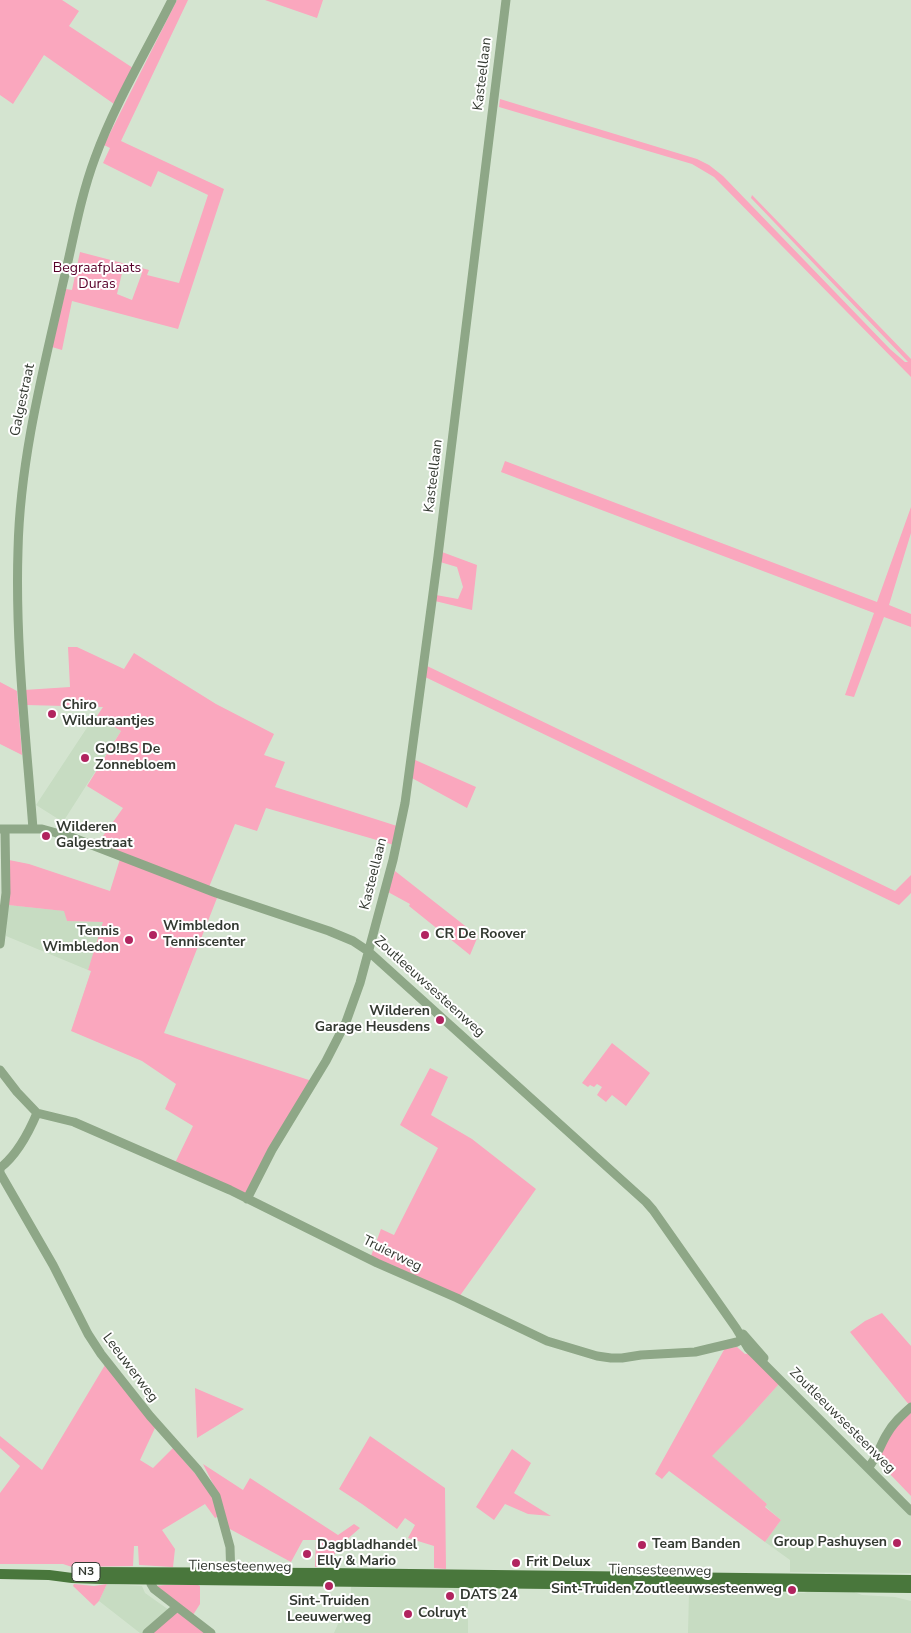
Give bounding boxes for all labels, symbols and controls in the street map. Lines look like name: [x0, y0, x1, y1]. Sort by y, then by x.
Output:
street label: Kasteellaan: [470, 36, 496, 112]
park label: Begraafplaats Duras: [53, 261, 141, 294]
street label: Galgestraat: [7, 362, 39, 438]
street label: Kasteellaan: [421, 438, 447, 514]
place label: Chiro Wilduraantjes: [62, 698, 154, 730]
marker: Chiro Wilduraantjes: [46, 708, 58, 720]
place label: GO!BS De Zonnebloem: [95, 742, 176, 774]
marker: GO!BS De Zonnebloem: [79, 752, 91, 764]
place label: Wilderen Galgestraat: [56, 820, 133, 852]
marker: Wilderen Galgestraat: [40, 830, 52, 842]
street label: Kasteellaan: [357, 836, 391, 912]
place label: Wimbledon Tenniscenter: [163, 919, 246, 952]
place label: Tennis Wimbledon: [43, 924, 119, 956]
place label: CR De Roover: [435, 927, 526, 943]
marker: Wimbledon Tenniscenter: [147, 929, 159, 941]
marker: CR De Roover: [419, 929, 431, 941]
street label: Zoutleeuwsesteenweg: [370, 933, 488, 1041]
marker: Tennis Wimbledon: [123, 934, 135, 946]
place label: Wilderen Garage Heusdens: [315, 1004, 430, 1036]
marker: Wilderen Garage Heusdens: [434, 1014, 446, 1026]
street label: Truierweg: [360, 1232, 424, 1276]
street label: Leeuwerweg: [99, 1330, 161, 1406]
street label: Zoutleeuwsesteenweg: [786, 1365, 898, 1477]
place label: Group Pashuysen: [774, 1535, 887, 1551]
place label: Team Banden: [652, 1537, 741, 1553]
marker: Group Pashuysen: [891, 1537, 903, 1549]
place label: Dagbladhandel Elly & Mario: [317, 1538, 417, 1570]
marker: Team Banden: [636, 1539, 648, 1551]
marker: Dagbladhandel Elly & Mario: [301, 1548, 313, 1560]
place label: Frit Delux: [526, 1555, 590, 1571]
marker: Frit Delux: [510, 1557, 522, 1569]
street label: Tiensesteenweg: [188, 1558, 292, 1576]
road number: N3: [72, 1562, 100, 1581]
street label: Tiensesteenweg: [608, 1562, 712, 1580]
marker: Sint-Truiden Leeuwerweg: [323, 1580, 335, 1592]
place label: Sint-Truiden Zoutleeuwsesteenweg: [551, 1582, 782, 1598]
marker: Sint-Truiden Zoutleeuwsesteenweg: [786, 1584, 798, 1596]
place label: DATS 24: [460, 1588, 518, 1604]
marker: DATS 24: [444, 1590, 456, 1602]
place label: Sint-Truiden Leeuwerweg: [287, 1594, 371, 1626]
place label: Colruyt: [418, 1606, 466, 1622]
marker: Colruyt: [402, 1608, 414, 1620]

